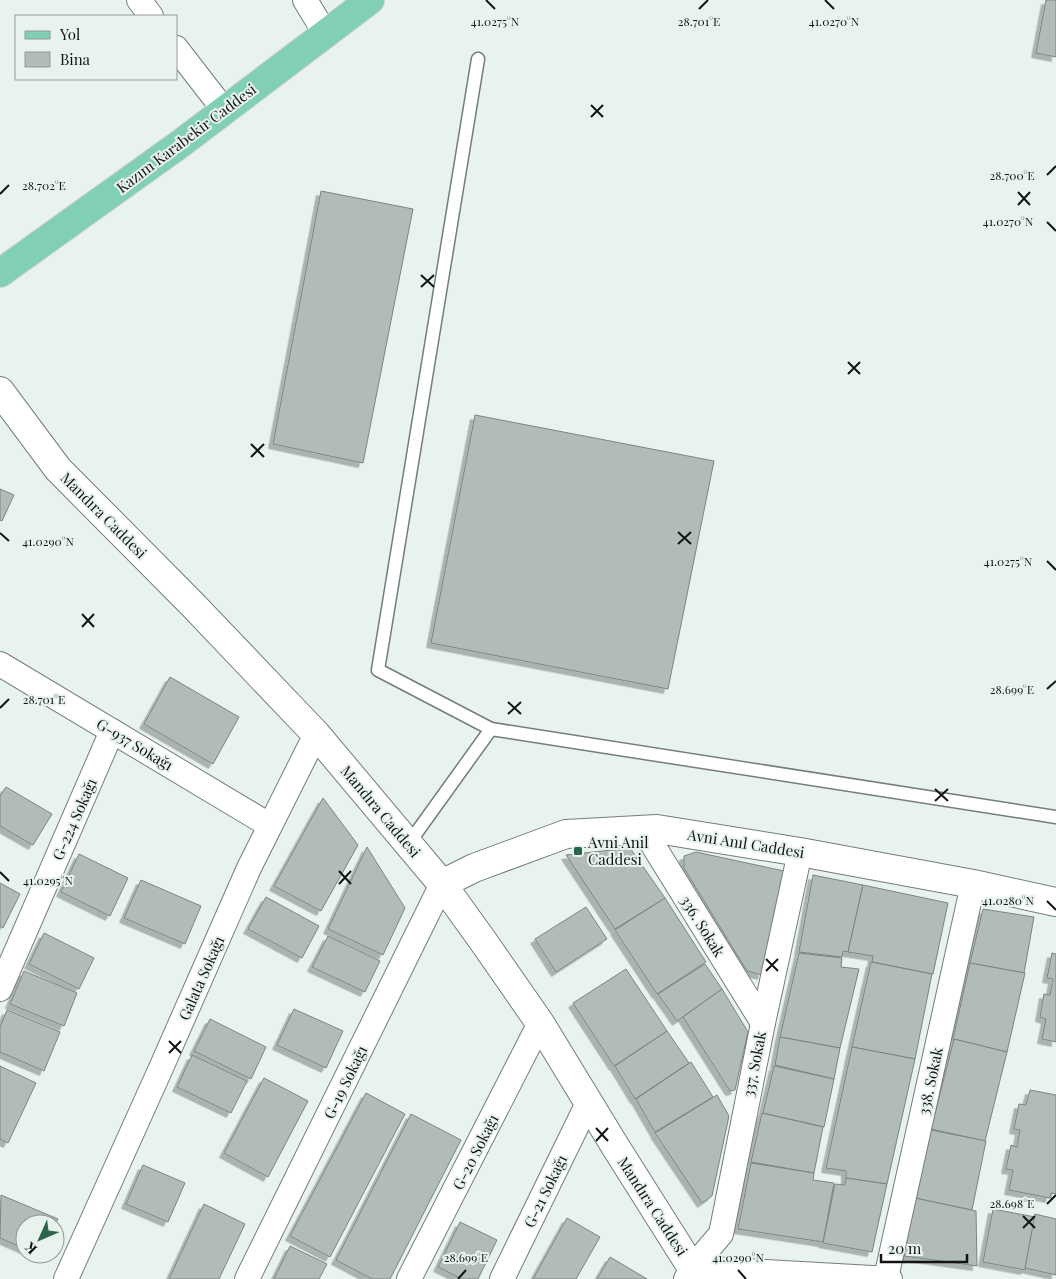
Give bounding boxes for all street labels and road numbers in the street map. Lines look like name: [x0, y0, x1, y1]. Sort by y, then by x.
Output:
street label: Kazım Karabekir Caddesi: [112, 78, 260, 197]
street label: Mandıra Caddesi: [57, 468, 152, 563]
street label: G-937 Sokağı: [93, 713, 178, 775]
street label: Mandıra Caddesi: [337, 761, 426, 862]
street label: G-224 Sokağı: [47, 774, 101, 863]
street label: Avni Anıl Caddesi: [685, 824, 806, 862]
street label: 336. Sokak: [676, 892, 730, 961]
street label: Galata Sokağı: [174, 932, 229, 1023]
street label: 337. Sokak: [738, 1029, 770, 1099]
street label: G-19 Sokağı: [319, 1042, 372, 1122]
street label: 338. Sokak: [913, 1045, 947, 1117]
street label: G-20 Sokağı: [447, 1110, 503, 1193]
street label: G-21 Sokağı: [519, 1151, 571, 1231]
street label: Mandıra Caddesi: [614, 1153, 693, 1260]

